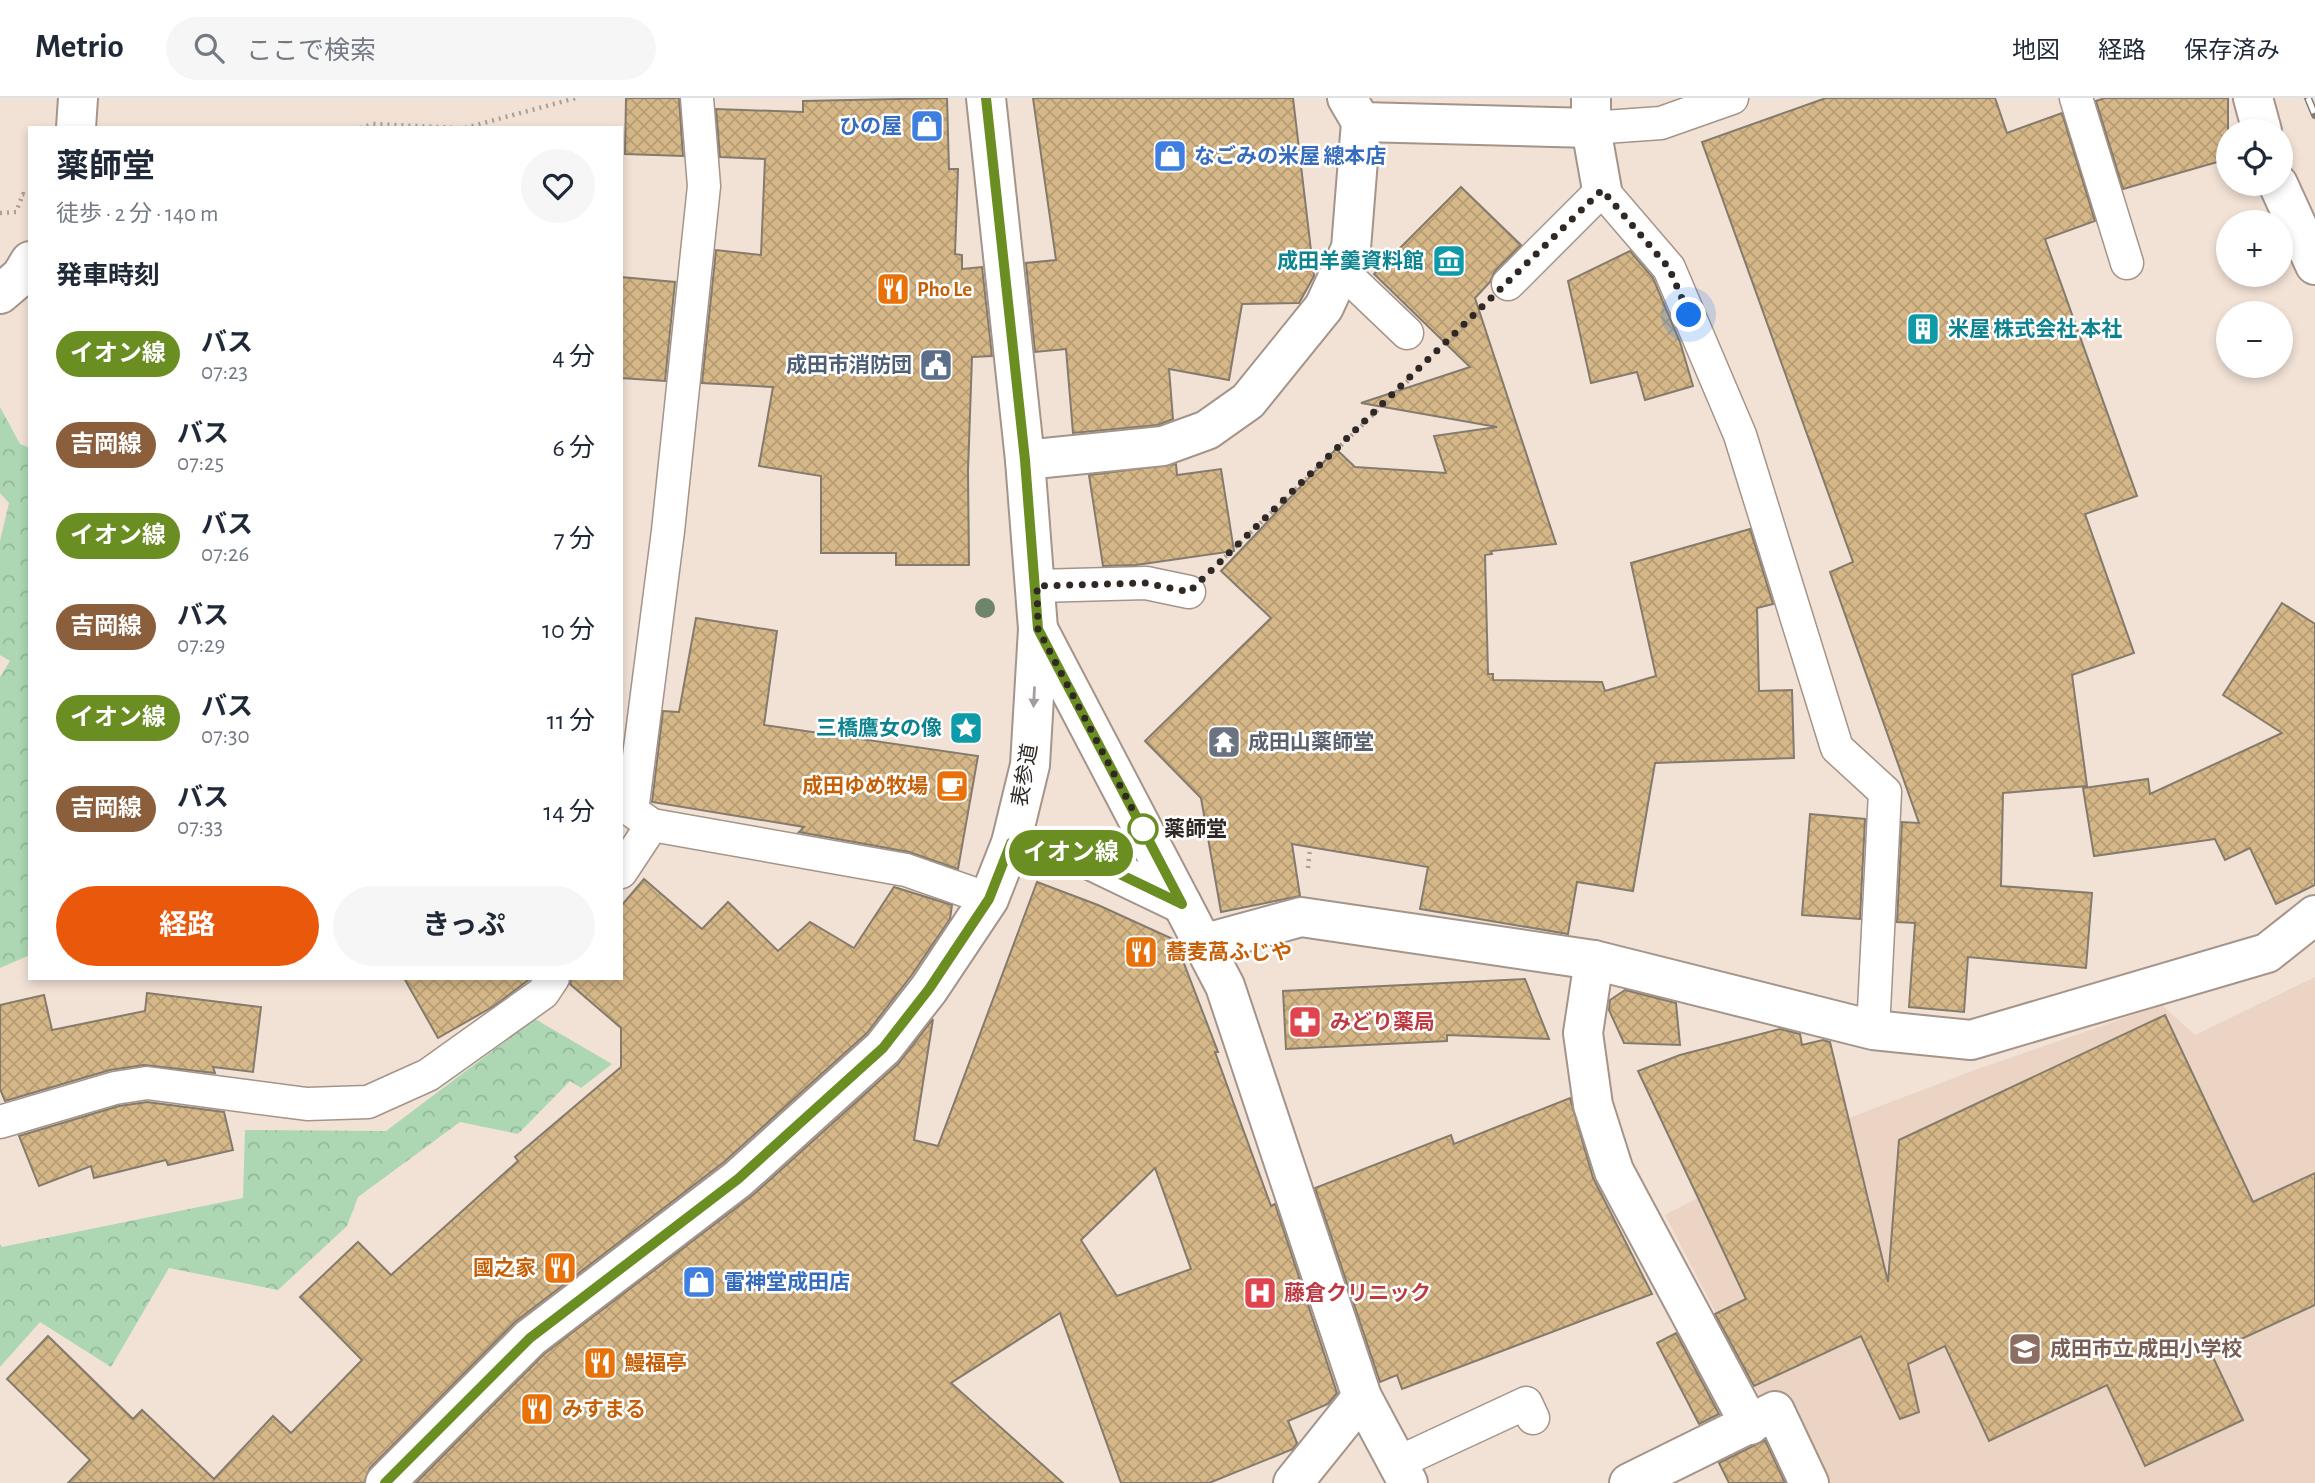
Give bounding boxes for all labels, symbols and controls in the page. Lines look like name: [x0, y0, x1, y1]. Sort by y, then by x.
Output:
search box: [166, 17, 656, 80]
icon: search: [190, 29, 228, 67]
text: Metrio: [35, 31, 124, 64]
text: ここで検索: [246, 38, 376, 64]
text: 地図: [2012, 39, 2060, 63]
text: 経路: [2098, 39, 2146, 63]
text: 保存済み: [2184, 39, 2280, 63]
shop icon: ひの屋: [908, 107, 946, 145]
place label: ひの屋: [839, 116, 902, 137]
map controls: [2216, 119, 2293, 378]
button: locate: [2216, 119, 2293, 196]
shop icon: なごみの米屋 總本店: [1151, 137, 1189, 175]
place label: なごみの米屋 總本店: [1194, 144, 1386, 167]
button: heart: [521, 149, 595, 223]
text: 薬師堂: [56, 151, 155, 184]
text: 徒歩 · 2 分 · 140 m: [56, 203, 218, 226]
button: +: [2216, 210, 2293, 287]
museum icon: 成田羊羹資料館: [1430, 242, 1468, 280]
place label: 成田羊羹資料館: [1277, 249, 1424, 272]
text: 発車時刻: [56, 263, 160, 289]
restaurant icon: Pho Le: [874, 270, 912, 308]
place label: Pho Le: [917, 279, 972, 300]
your location: [1671, 297, 1706, 332]
button: −: [2216, 301, 2293, 378]
building icon: 米屋 株式会社 本社: [1904, 310, 1942, 348]
place label: 米屋 株式会社 本社: [1948, 317, 2122, 340]
text: バス: [201, 330, 253, 356]
text: イオン線: [70, 342, 166, 366]
text: 4 分: [552, 344, 595, 370]
public building icon: 成田市消防団: [917, 346, 955, 384]
place label: 成田市消防団: [786, 353, 912, 376]
text: 07:23: [201, 361, 248, 384]
text: バス: [177, 421, 229, 447]
text: 吉岡線: [70, 433, 142, 457]
text: 6 分: [552, 435, 595, 461]
text: 07:25: [177, 452, 224, 475]
text: バス: [201, 512, 253, 538]
text: イオン線: [70, 524, 166, 548]
text: 7 分: [554, 526, 595, 552]
text: 07:26: [201, 543, 249, 566]
text: バス: [177, 603, 229, 629]
text: 吉岡線: [70, 615, 142, 639]
text: 10 分: [542, 617, 595, 643]
text: 07:29: [177, 634, 225, 657]
one-way arrow: [1029, 686, 1040, 708]
text: バス: [201, 694, 253, 720]
text: イオン線: [70, 706, 166, 730]
text: 11 分: [547, 708, 595, 734]
place icon: 三橋鷹女の像: [947, 709, 985, 747]
place label: 三橋鷹女の像: [816, 716, 942, 739]
temple icon: 成田山薬師堂: [1205, 723, 1243, 761]
text: 07:30: [201, 725, 250, 748]
place label: 成田山薬師堂: [1248, 730, 1374, 753]
street label: 表参道: [1008, 742, 1041, 808]
cafe icon: 成田ゆめ牧場: [933, 767, 971, 805]
place label: 成田ゆめ牧場: [802, 774, 928, 797]
text: バス: [177, 785, 229, 811]
text: 吉岡線: [70, 797, 142, 821]
text: 14 分: [543, 799, 595, 825]
marker: 薬師堂: [1128, 814, 1158, 844]
text: 07:33: [177, 816, 223, 839]
place label: 薬師堂: [1164, 817, 1227, 840]
line badge: イオン線: [1022, 830, 1120, 876]
text: イオン線: [1023, 841, 1119, 865]
button: 経路: [56, 886, 319, 966]
button: きっぷ: [333, 886, 595, 966]
restaurant icon: 蕎麦萵ふじや: [1122, 933, 1160, 971]
place label: 蕎麦萵ふじや: [1166, 941, 1292, 963]
pharmacy icon: みどり薬局: [1286, 1003, 1324, 1041]
place label: みどり薬局: [1330, 1011, 1435, 1033]
restaurant icon: 國之家: [541, 1249, 579, 1287]
place label: 國之家: [473, 1257, 536, 1279]
shop icon: 雷神堂成田店: [680, 1263, 718, 1301]
place label: 雷神堂成田店: [724, 1270, 850, 1293]
hospital icon: 藤倉クリニック: [1241, 1274, 1279, 1312]
place label: 藤倉クリニック: [1284, 1282, 1431, 1304]
school or university icon: 成田市立 成田小学校: [2006, 1330, 2044, 1368]
place label: 成田市立 成田小学校: [2050, 1337, 2242, 1360]
restaurant icon: 鰻福亭: [581, 1344, 619, 1382]
place label: 鰻福亭: [624, 1352, 687, 1374]
restaurant icon: みすまる: [518, 1390, 556, 1428]
place label: みすまる: [562, 1399, 646, 1420]

